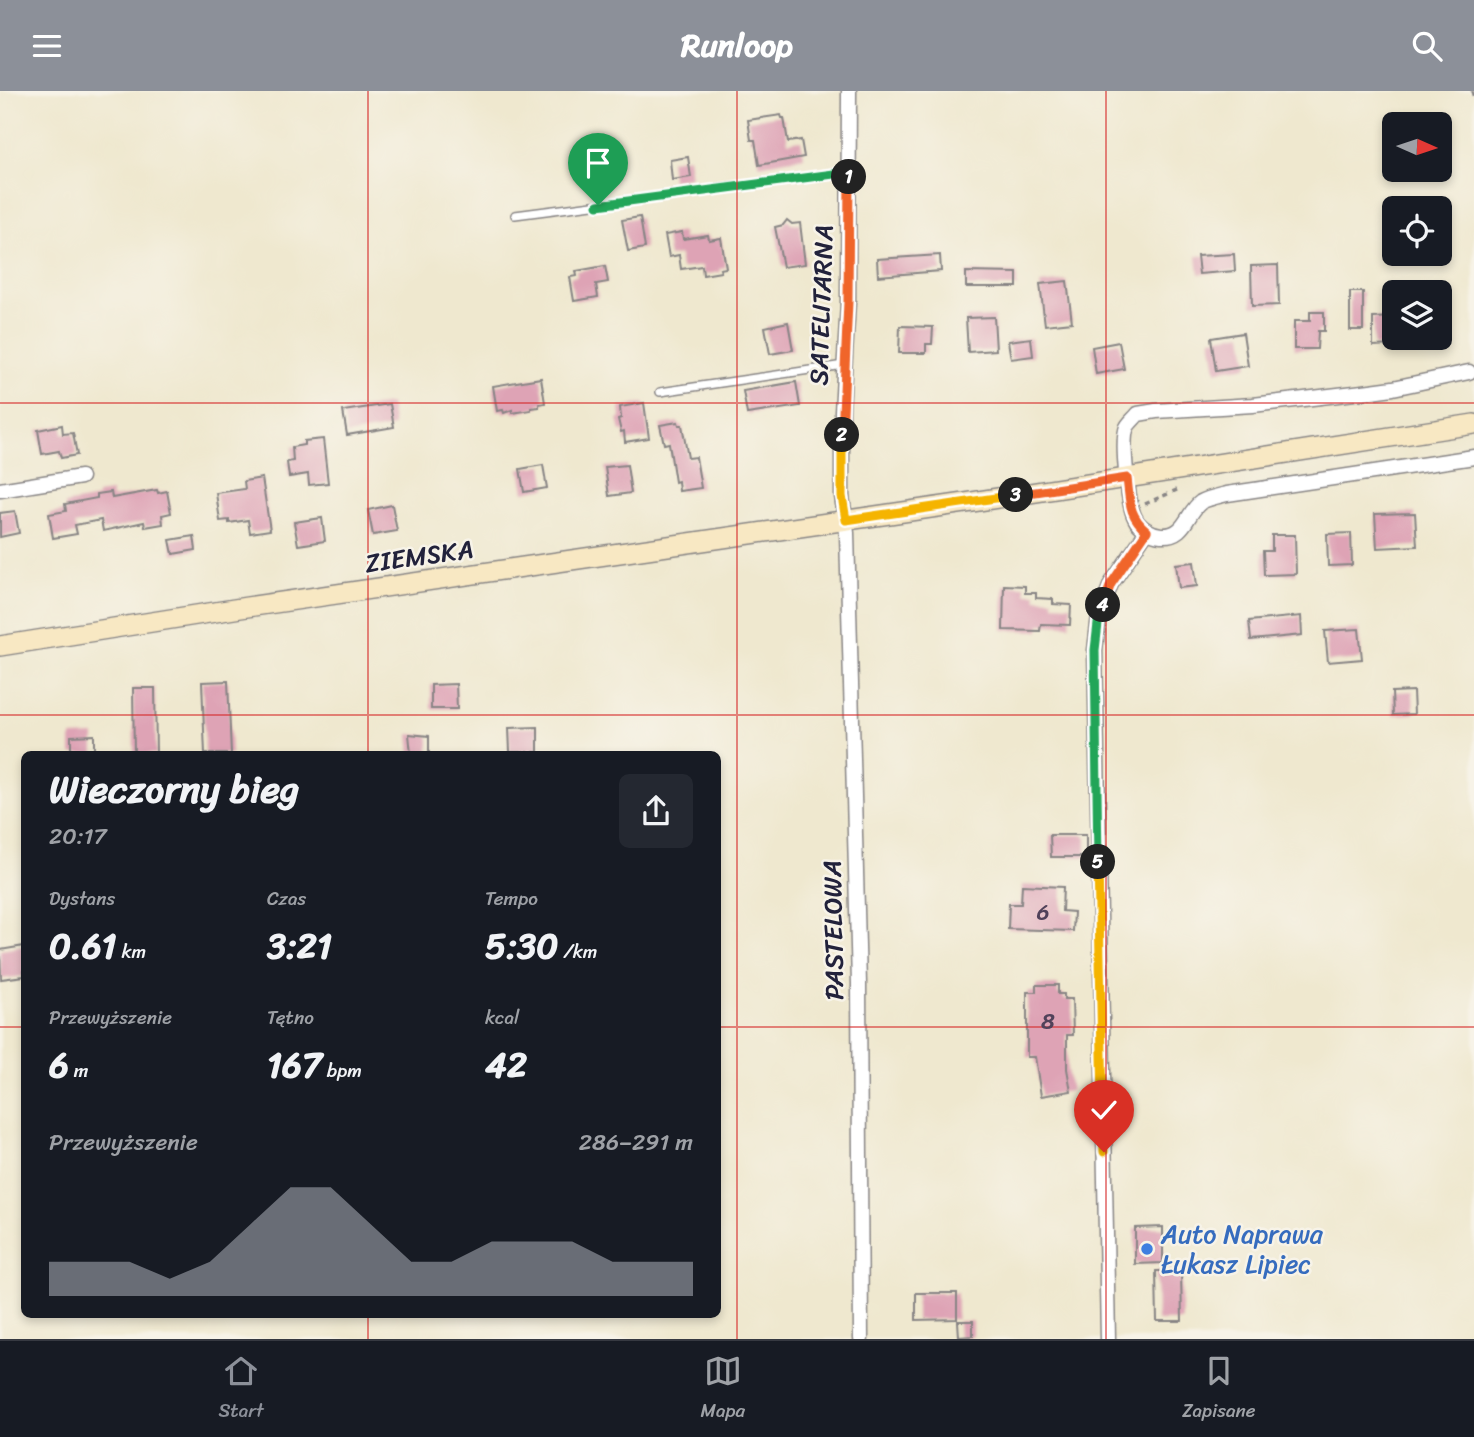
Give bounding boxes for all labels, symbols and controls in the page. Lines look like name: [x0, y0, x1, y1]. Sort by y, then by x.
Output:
text: Runloop: [681, 17, 793, 74]
icon: menu: [28, 27, 66, 65]
icon: search: [1408, 27, 1446, 65]
north arrow: [1382, 112, 1452, 182]
map controls: [1382, 112, 1452, 350]
pin: [568, 133, 628, 205]
icon: arrive: [579, 144, 617, 182]
pin: 1: [832, 159, 866, 195]
text: 1: [844, 160, 853, 193]
button: locate: [1382, 196, 1452, 266]
street label: SATELITARNA: [795, 224, 847, 386]
button: layers: [1382, 280, 1452, 350]
pin: 2: [824, 417, 860, 453]
text: 2: [836, 418, 847, 451]
pin: 3: [998, 477, 1034, 513]
text: 3: [1010, 478, 1021, 511]
street label: ZIEMSKA: [362, 526, 476, 586]
pin: 4: [1086, 587, 1120, 623]
text: 4: [1097, 588, 1108, 621]
text: Wieczorny bieg: [49, 756, 299, 823]
button: share: [619, 774, 693, 848]
text: 20:17: [49, 816, 107, 857]
pin: 5: [1080, 845, 1116, 879]
text: 5: [1092, 845, 1103, 878]
street label: PASTELOWA: [809, 859, 857, 1001]
text: Dystans: [49, 882, 115, 915]
text: Czas: [267, 882, 306, 915]
text: Tempo: [485, 882, 538, 915]
house number: 6: [1036, 892, 1050, 933]
text: 0.61: [49, 915, 117, 977]
text: 3:21: [267, 915, 332, 977]
text: 5:30: [485, 915, 558, 977]
text: km: [117, 935, 146, 968]
text: /km: [558, 935, 597, 968]
text: Przewyższenie: [49, 1001, 172, 1034]
text: Tętno: [267, 1001, 314, 1034]
text: kcal: [485, 1001, 520, 1034]
house number: 8: [1041, 1001, 1055, 1042]
text: 6: [49, 1034, 69, 1096]
text: 167: [267, 1034, 322, 1096]
text: 42: [485, 1034, 527, 1096]
text: m: [69, 1054, 88, 1087]
text: bpm: [322, 1054, 362, 1087]
pin: [1074, 1080, 1134, 1152]
icon: check: [1085, 1091, 1123, 1129]
text: Przewyższenie: [49, 1122, 198, 1163]
text: 286–291 m: [579, 1122, 693, 1163]
place label: Auto Naprawa Łukasz Lipiec: [1160, 1211, 1324, 1287]
marker: Auto Naprawa Łukasz Lipiec: [1139, 1241, 1155, 1257]
tab: Start: [218, 1352, 264, 1427]
tab: Mapa: [701, 1352, 745, 1427]
tab: Zapisane: [1182, 1352, 1256, 1427]

